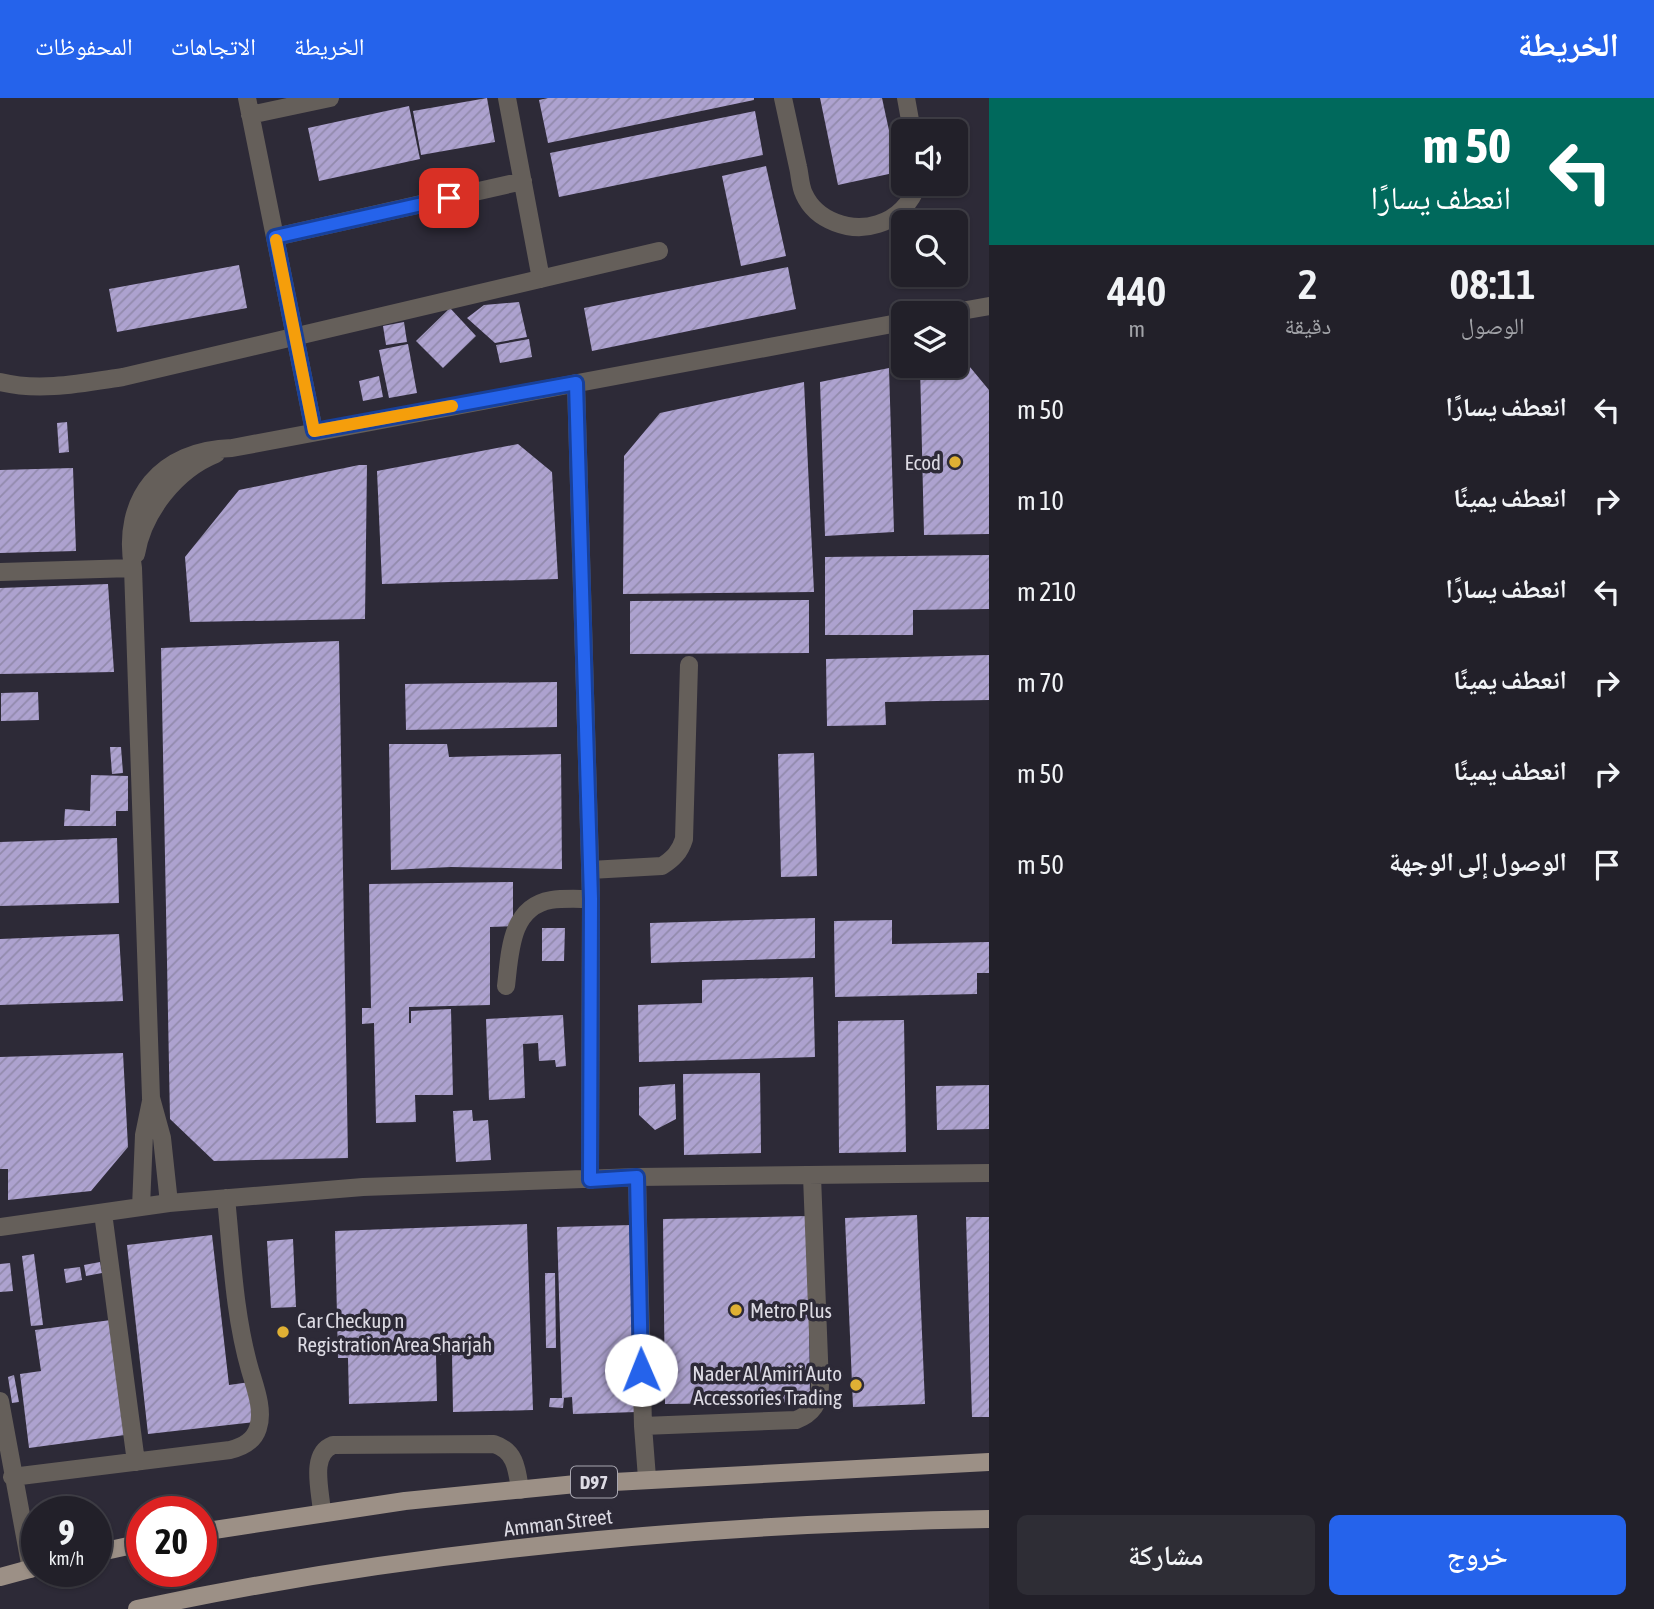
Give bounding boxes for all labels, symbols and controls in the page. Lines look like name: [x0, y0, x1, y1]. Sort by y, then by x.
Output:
text: الخريطة: [1518, 25, 1619, 63]
text: المحفوظات: [35, 33, 133, 60]
text: الاتجاهات: [171, 33, 256, 60]
text: الخريطة: [294, 33, 365, 60]
text: 50 m: [1423, 117, 1511, 173]
map controls: [891, 119, 968, 378]
button: sound: [891, 119, 968, 196]
icon: left: [1535, 126, 1626, 217]
pin: [419, 168, 479, 228]
icon: arrive: [430, 179, 468, 217]
text: انعطف يسارًا: [1370, 179, 1511, 216]
button: search: [891, 210, 968, 287]
text: 2: [1298, 260, 1318, 308]
text: 08:11: [1449, 260, 1536, 308]
text: 440: [1107, 267, 1166, 315]
button: layers: [891, 301, 968, 378]
text: دقيقة: [1285, 313, 1331, 339]
text: الوصول: [1461, 313, 1524, 339]
text: m: [1128, 316, 1145, 342]
icon: left: [1588, 391, 1626, 429]
text: انعطف يسارًا: [1446, 392, 1567, 422]
text: 50 m: [1017, 395, 1064, 425]
place label: Ecod: [904, 450, 941, 474]
marker: Ecod: [947, 454, 963, 470]
icon: right: [1588, 482, 1626, 520]
text: انعطف يمينًا: [1453, 483, 1567, 513]
text: 10 m: [1017, 486, 1064, 516]
icon: left: [1588, 573, 1626, 611]
text: انعطف يسارًا: [1446, 574, 1567, 604]
text: 210 m: [1017, 577, 1076, 607]
icon: right: [1588, 664, 1626, 702]
text: انعطف يمينًا: [1453, 665, 1567, 695]
text: 70 m: [1017, 668, 1064, 698]
icon: right: [1588, 755, 1626, 793]
text: انعطف يمينًا: [1453, 756, 1567, 786]
text: 50 m: [1017, 759, 1064, 789]
icon: arrive: [1588, 846, 1626, 884]
text: الوصول إلى الوجهة: [1389, 847, 1567, 877]
text: 50 m: [1017, 850, 1064, 880]
place label: Metro Plus: [750, 1298, 832, 1322]
marker: Metro Plus: [728, 1302, 744, 1318]
place label: Car Checkup n Registration Area Sharjah: [297, 1308, 492, 1356]
marker: Car Checkup n Registration Area Sharjah: [275, 1324, 291, 1340]
position arrow: [604, 1333, 678, 1407]
place label: Nader Al Amiri Auto Accessories Trading: [692, 1361, 842, 1409]
marker: Nader Al Amiri Auto Accessories Trading: [848, 1377, 864, 1393]
road number: D97: [571, 1466, 617, 1498]
speed limit sign: 20: [126, 1496, 217, 1587]
street label: Amman Street: [502, 1503, 614, 1541]
text: 9: [58, 1512, 75, 1552]
button: مشاركة: [1017, 1515, 1315, 1595]
button: خروج: [1329, 1515, 1626, 1595]
text: km/h: [49, 1548, 84, 1569]

